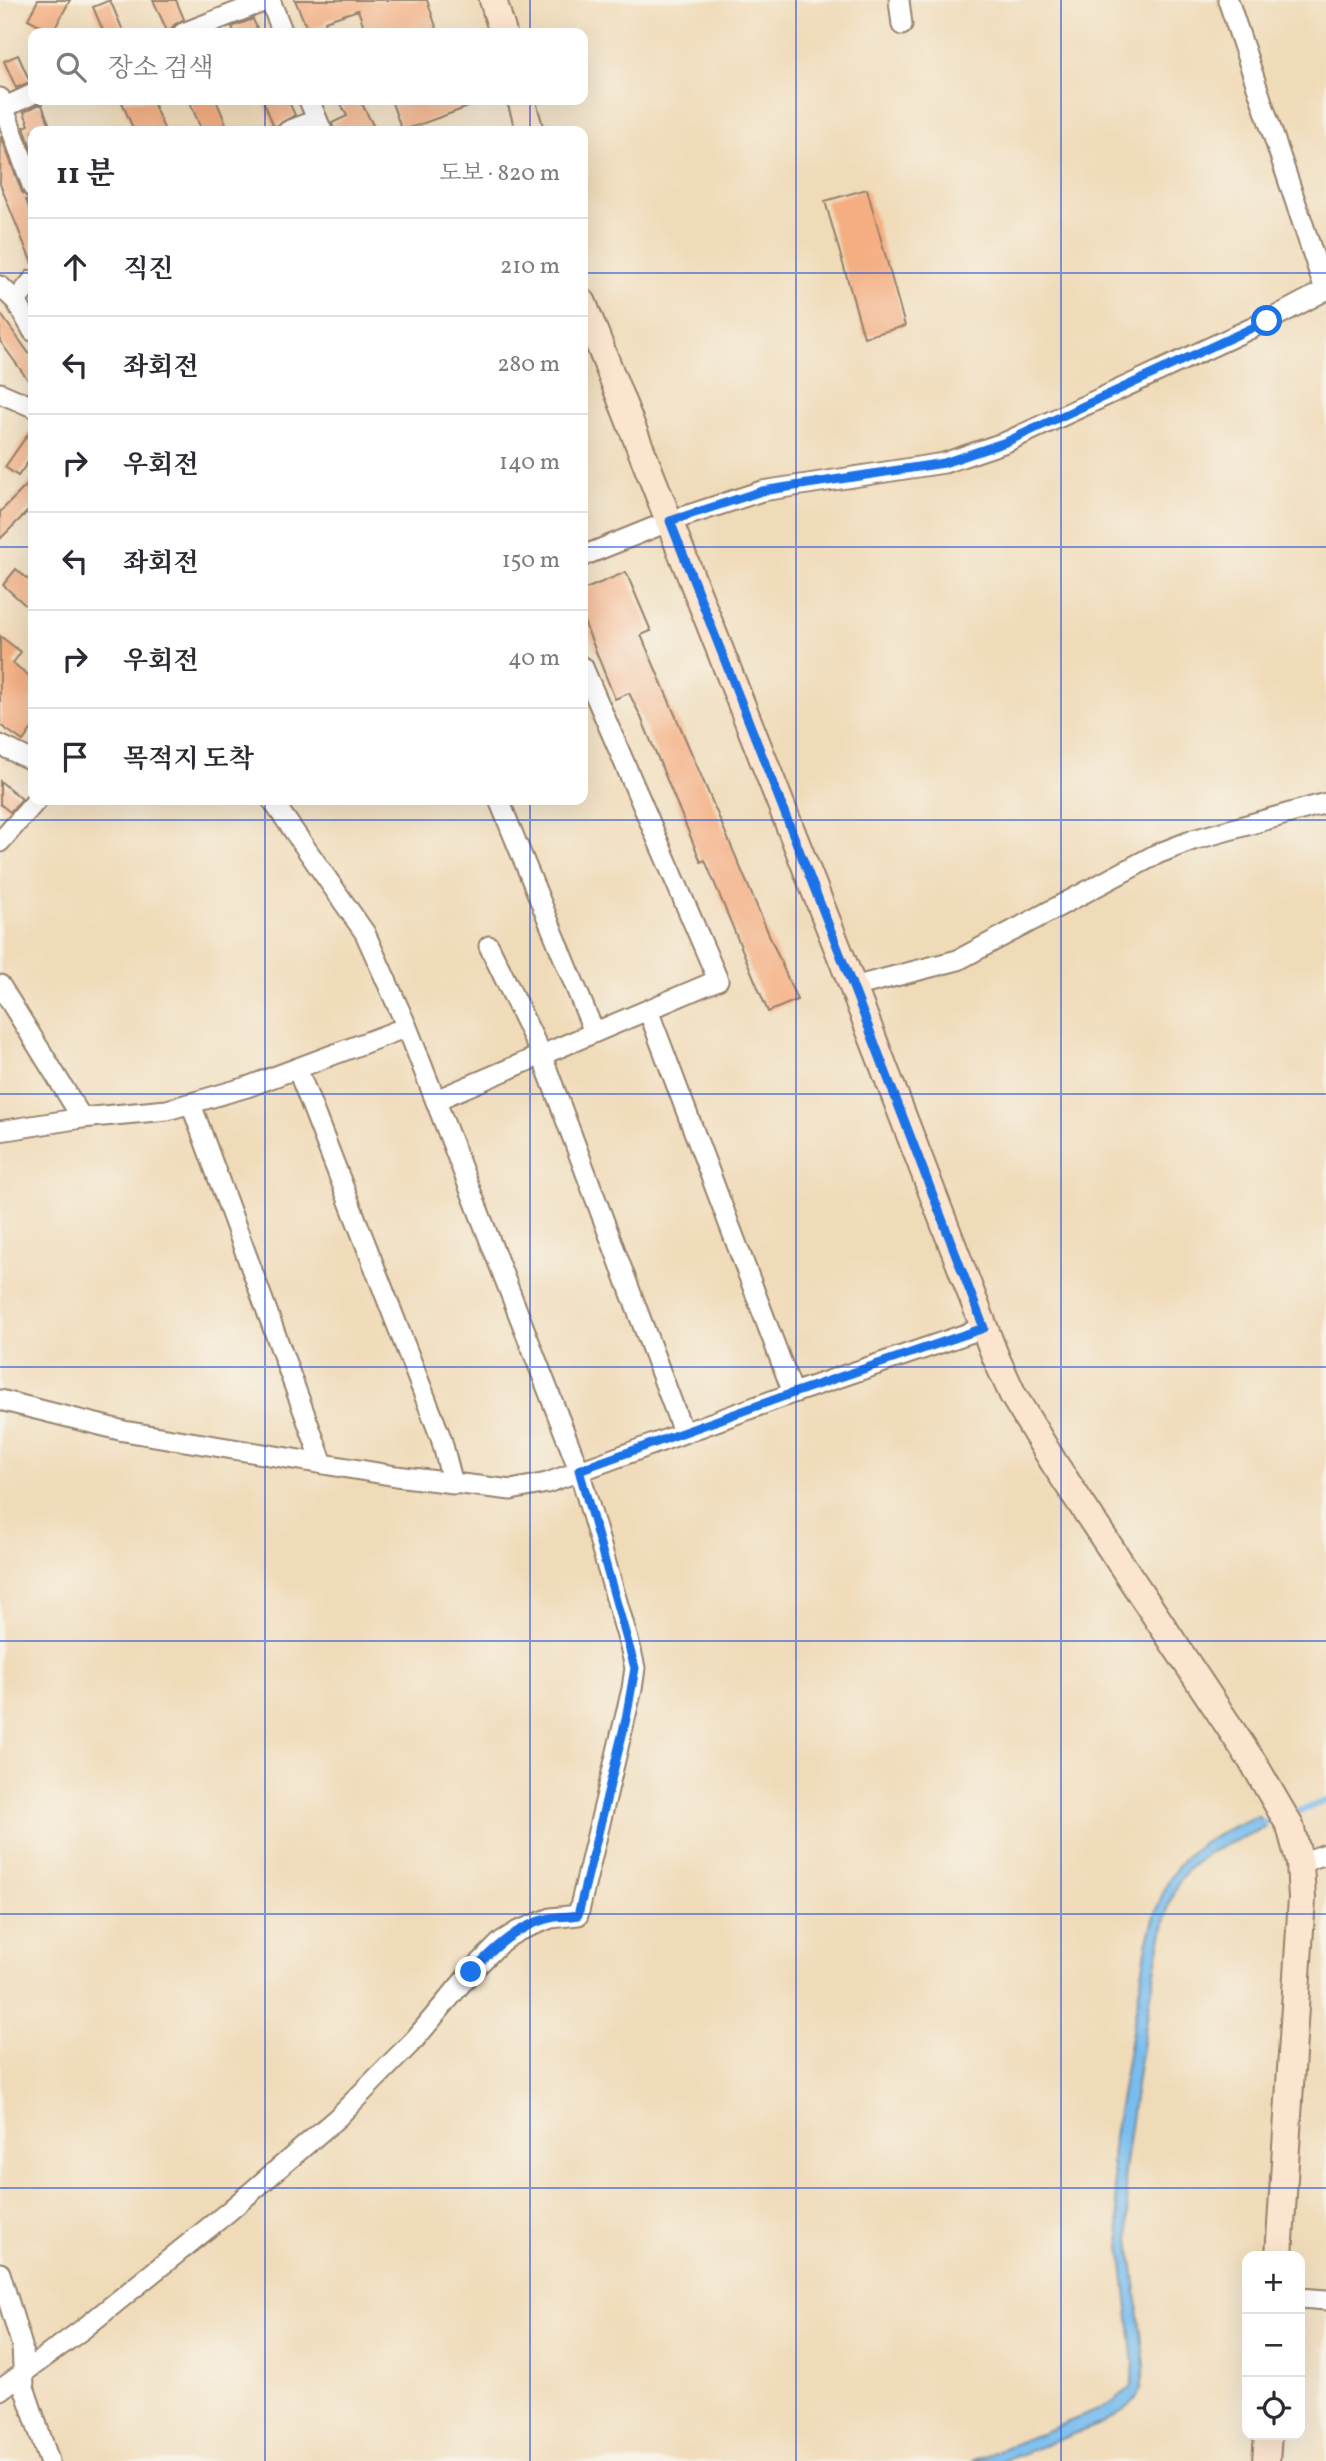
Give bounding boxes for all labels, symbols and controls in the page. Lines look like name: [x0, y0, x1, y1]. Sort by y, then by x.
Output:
search box: [28, 28, 588, 105]
icon: search: [52, 48, 90, 86]
text: 장소 검색: [108, 51, 214, 87]
text: 11 분: [56, 154, 115, 196]
text: 도보 · 820 m: [439, 158, 560, 190]
icon: ahead: [56, 248, 94, 286]
text: 210 m: [500, 251, 560, 283]
text: 직진: [123, 252, 173, 288]
route start: [1251, 305, 1282, 336]
icon: left: [56, 346, 94, 384]
text: 280 m: [497, 349, 560, 381]
text: 좌회전: [123, 350, 198, 386]
icon: right: [56, 444, 94, 482]
text: 140 m: [499, 447, 560, 479]
text: 우회전: [123, 448, 198, 484]
icon: left: [56, 542, 94, 580]
text: 150 m: [502, 545, 560, 577]
text: 좌회전: [123, 546, 198, 582]
icon: right: [56, 640, 94, 678]
text: 40 m: [508, 643, 560, 675]
text: 우회전: [123, 644, 198, 680]
icon: arrive: [56, 738, 94, 776]
text: 목적지 도착: [123, 742, 254, 778]
route end: [455, 1956, 486, 1987]
map controls: [1242, 2251, 1305, 2440]
button: +: [1242, 2251, 1305, 2314]
button: −: [1242, 2314, 1305, 2377]
button: locate: [1242, 2377, 1305, 2440]

